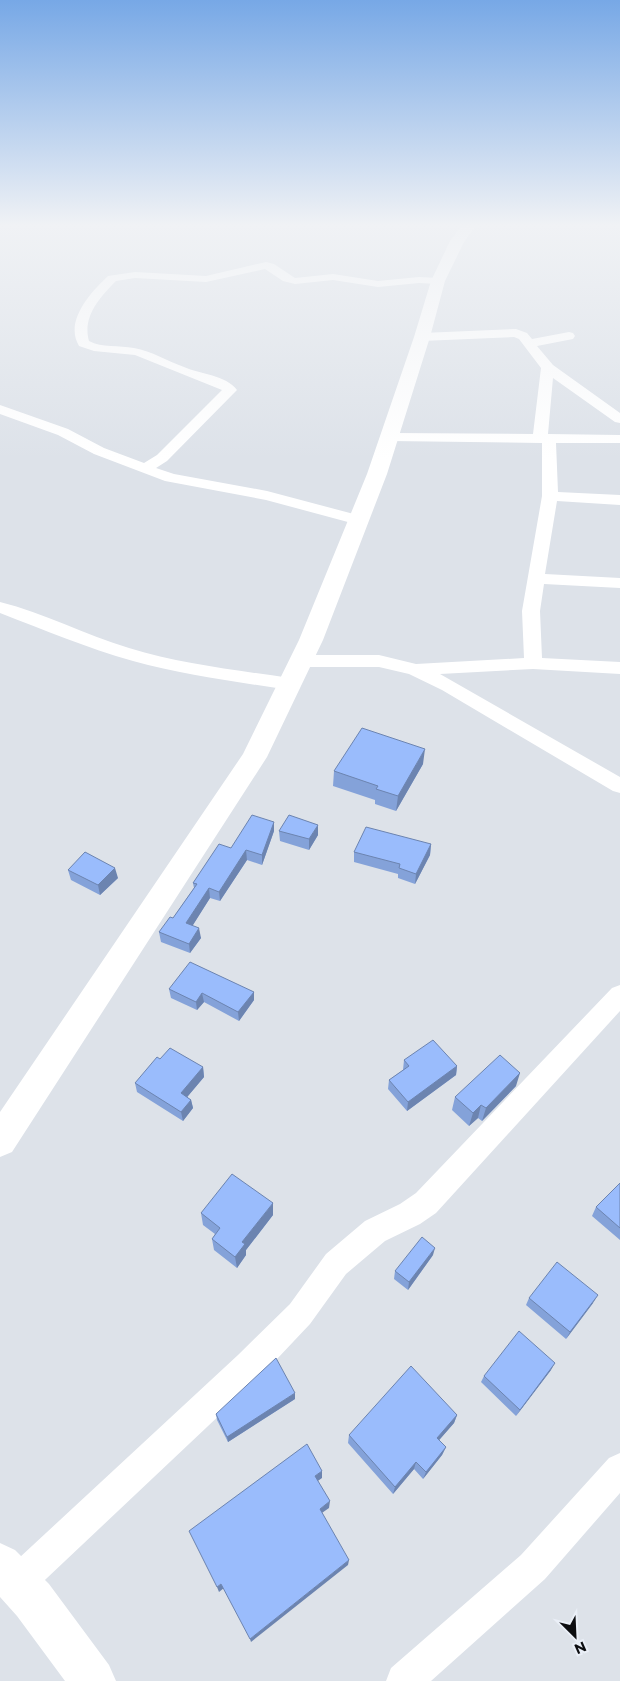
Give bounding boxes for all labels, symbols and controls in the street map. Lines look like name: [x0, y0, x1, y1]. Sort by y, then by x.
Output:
north arrow: [550, 1611, 600, 1661]
text: N: [571, 1637, 589, 1658]

